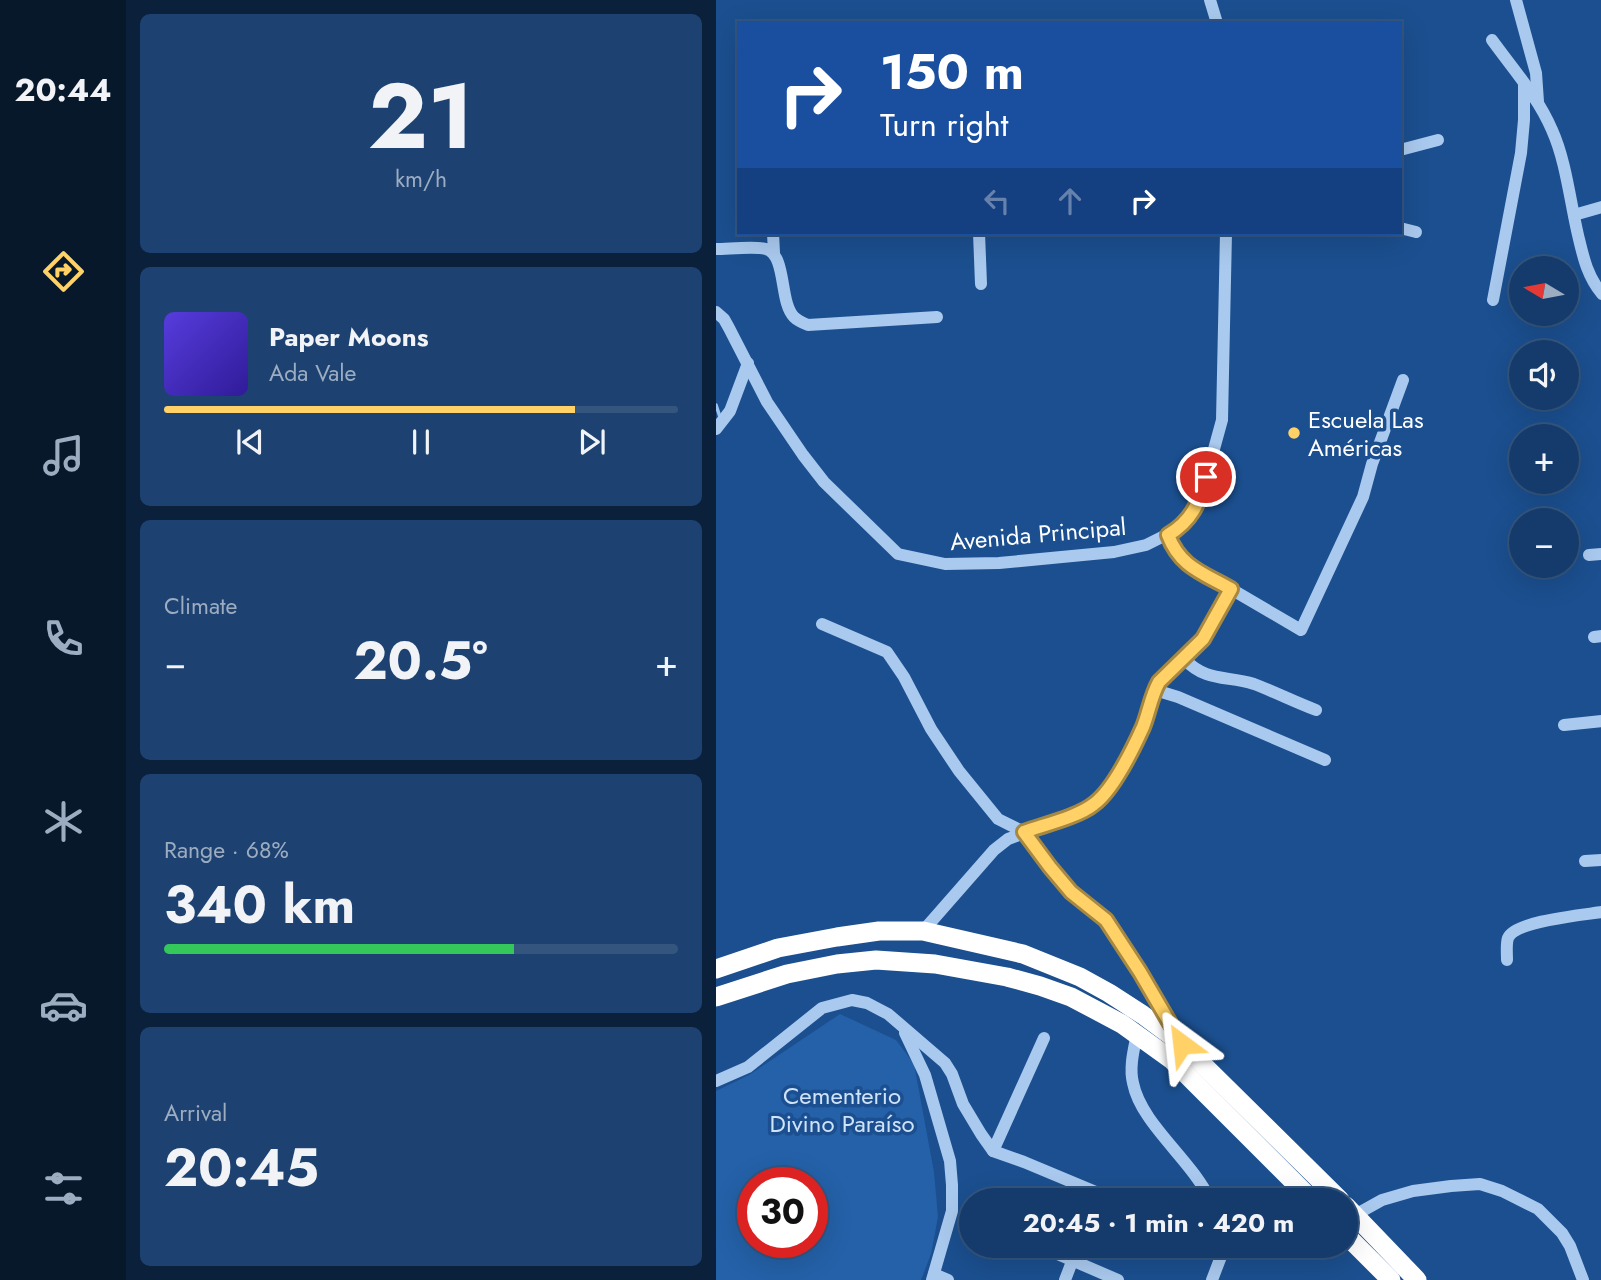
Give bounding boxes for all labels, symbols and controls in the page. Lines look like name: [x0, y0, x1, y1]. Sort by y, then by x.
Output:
text: 150 m: [880, 37, 1024, 107]
icon: right: [765, 49, 856, 140]
text: 21: [368, 51, 474, 182]
text: 20:44: [14, 67, 112, 113]
text: Turn right: [880, 102, 1009, 148]
text: km/h: [395, 162, 447, 196]
icon: left: [978, 182, 1016, 220]
icon: ahead: [1051, 182, 1089, 220]
icon: right: [1124, 182, 1162, 220]
icon: directions: [39, 247, 88, 296]
north arrow: [1509, 256, 1579, 326]
map controls: [1509, 256, 1579, 578]
text: Paper Moons: [269, 318, 429, 356]
button: sound: [1509, 340, 1579, 410]
text: Ada Vale: [269, 356, 356, 390]
place label: Escuela Las Américas: [1308, 402, 1424, 465]
icon: previous: [231, 423, 269, 461]
icon: pause: [402, 423, 440, 461]
icon: next: [573, 423, 611, 461]
button: +: [1509, 424, 1579, 494]
marker: Escuela Las Américas: [1286, 425, 1302, 441]
icon: music: [39, 431, 88, 480]
pin: [1176, 447, 1236, 507]
icon: arrive: [1187, 458, 1225, 496]
button: −: [1509, 508, 1579, 578]
street label: Avenida Principal: [948, 509, 1128, 559]
text: Climate: [164, 589, 237, 623]
icon: phone: [39, 614, 88, 663]
text: 20.5°: [353, 623, 488, 699]
text: −: [164, 635, 186, 690]
text: +: [655, 635, 678, 690]
icon: climate: [39, 797, 88, 846]
text: Range · 68%: [164, 833, 289, 867]
text: 340 km: [164, 867, 355, 943]
icon: car: [39, 981, 88, 1030]
position arrow: [1145, 1007, 1219, 1081]
park label: Cementerio Divino Paraíso: [769, 1078, 915, 1141]
text: Arrival: [164, 1096, 227, 1130]
text: 20:45: [164, 1130, 319, 1206]
icon: filters: [39, 1164, 88, 1213]
speed limit sign: 30: [737, 1167, 828, 1258]
text: 20:45 · 1 min · 420 m: [1023, 1204, 1294, 1242]

